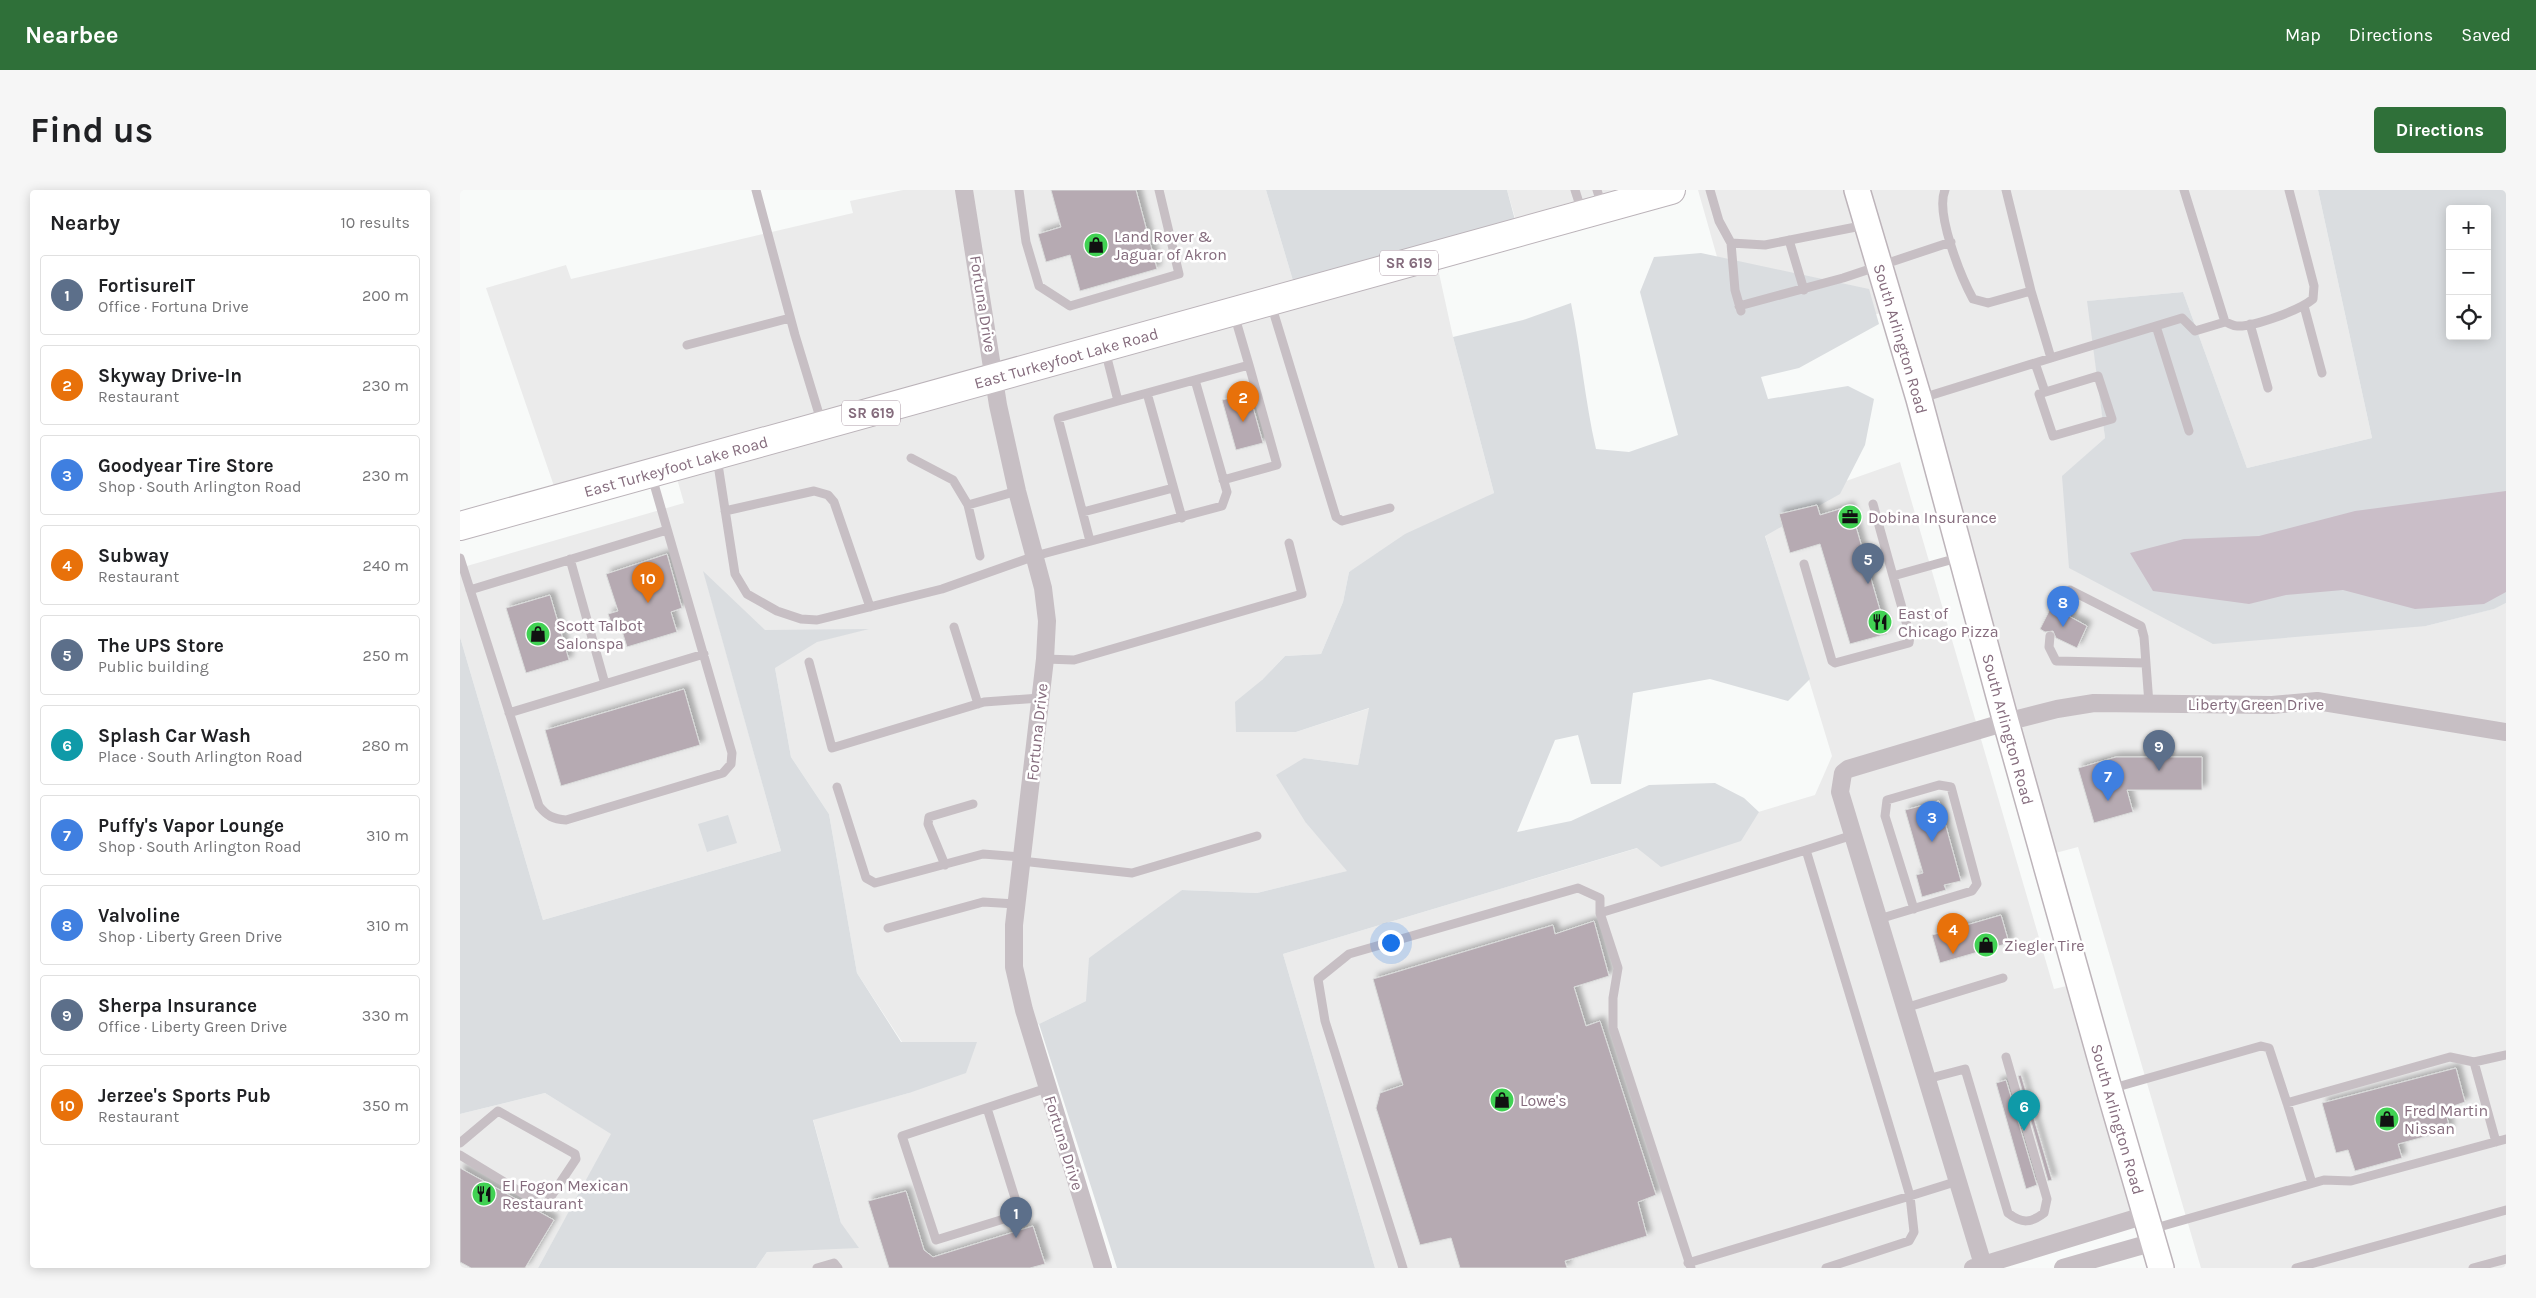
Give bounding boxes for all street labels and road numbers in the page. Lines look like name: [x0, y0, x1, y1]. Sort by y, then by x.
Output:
road number: SR 619: [1380, 250, 1438, 276]
street label: Fortuna Drive: [966, 254, 1000, 354]
street label: South Arlington Road: [1870, 261, 1932, 416]
street label: East Turkeyfoot Lake Road: [972, 323, 1160, 392]
road number: SR 619: [842, 400, 900, 426]
street label: East Turkeyfoot Lake Road: [582, 432, 770, 501]
street label: South Arlington Road: [1979, 652, 2038, 807]
street label: Fortuna Drive: [1022, 682, 1052, 782]
street label: Liberty Green Drive: [2188, 695, 2324, 714]
street label: South Arlington Road: [2087, 1042, 2149, 1196]
street label: Fortuna Drive: [1041, 1093, 1087, 1193]

